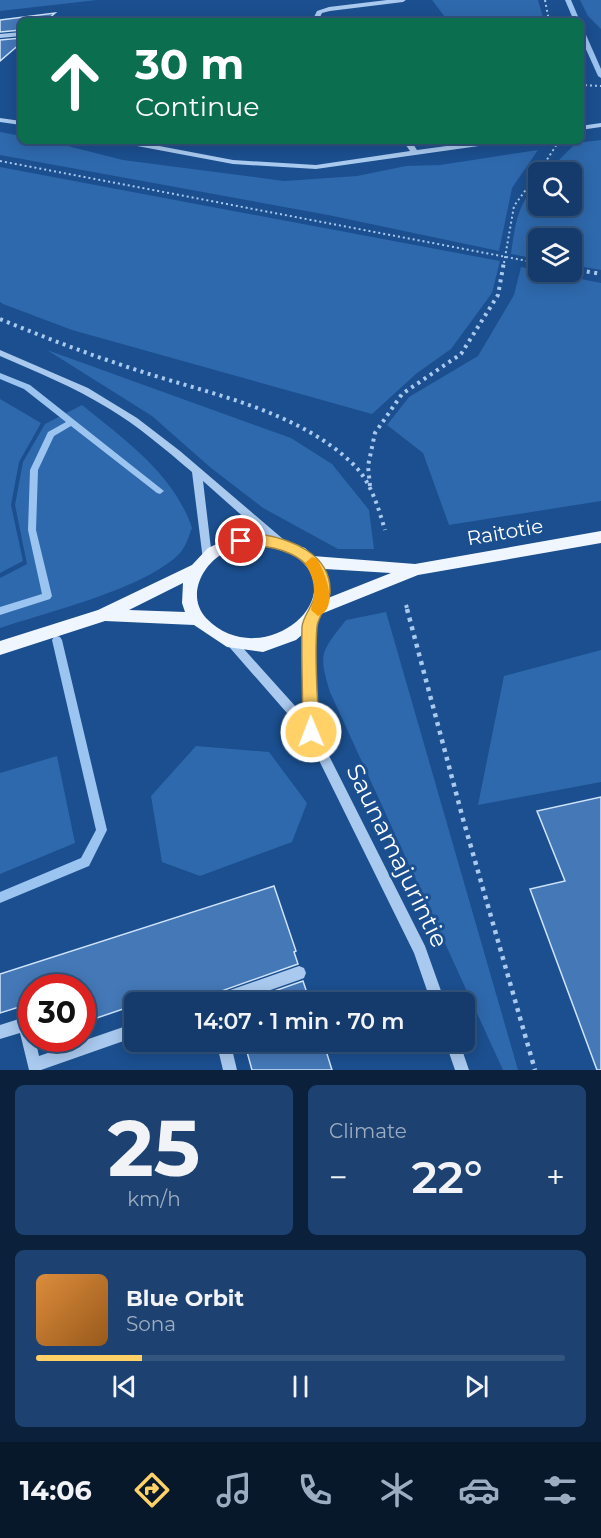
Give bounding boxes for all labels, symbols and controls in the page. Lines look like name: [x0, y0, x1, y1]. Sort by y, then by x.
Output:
text: 30 m: [135, 38, 244, 90]
icon: ahead: [36, 42, 114, 120]
text: Continue: [135, 90, 260, 123]
map controls: [528, 162, 582, 282]
button: search: [528, 162, 582, 216]
button: layers: [528, 228, 582, 282]
street label: Raitotie: [465, 513, 545, 551]
pin: [215, 515, 266, 566]
icon: arrive: [224, 524, 257, 557]
position arrow: [279, 700, 343, 764]
street label: Saunamajurintie: [340, 759, 454, 952]
speed limit sign: 30: [18, 974, 96, 1052]
text: 14:07 · 1 min · 70 m: [195, 1008, 404, 1035]
text: 25: [108, 1100, 200, 1196]
text: Climate: [329, 1119, 407, 1143]
text: 22°: [411, 1149, 483, 1204]
text: −: [329, 1157, 348, 1197]
text: +: [546, 1157, 565, 1197]
text: km/h: [127, 1187, 181, 1211]
text: Blue Orbit: [126, 1285, 244, 1312]
text: Sona: [126, 1312, 176, 1336]
icon: previous: [108, 1370, 141, 1403]
icon: pause: [284, 1370, 317, 1403]
icon: next: [460, 1370, 493, 1403]
icon: directions: [131, 1469, 173, 1511]
icon: music: [213, 1469, 255, 1511]
icon: phone: [294, 1469, 336, 1511]
icon: climate: [376, 1469, 418, 1511]
icon: car: [458, 1469, 500, 1511]
icon: filters: [539, 1469, 581, 1511]
text: 14:06: [20, 1474, 92, 1507]

